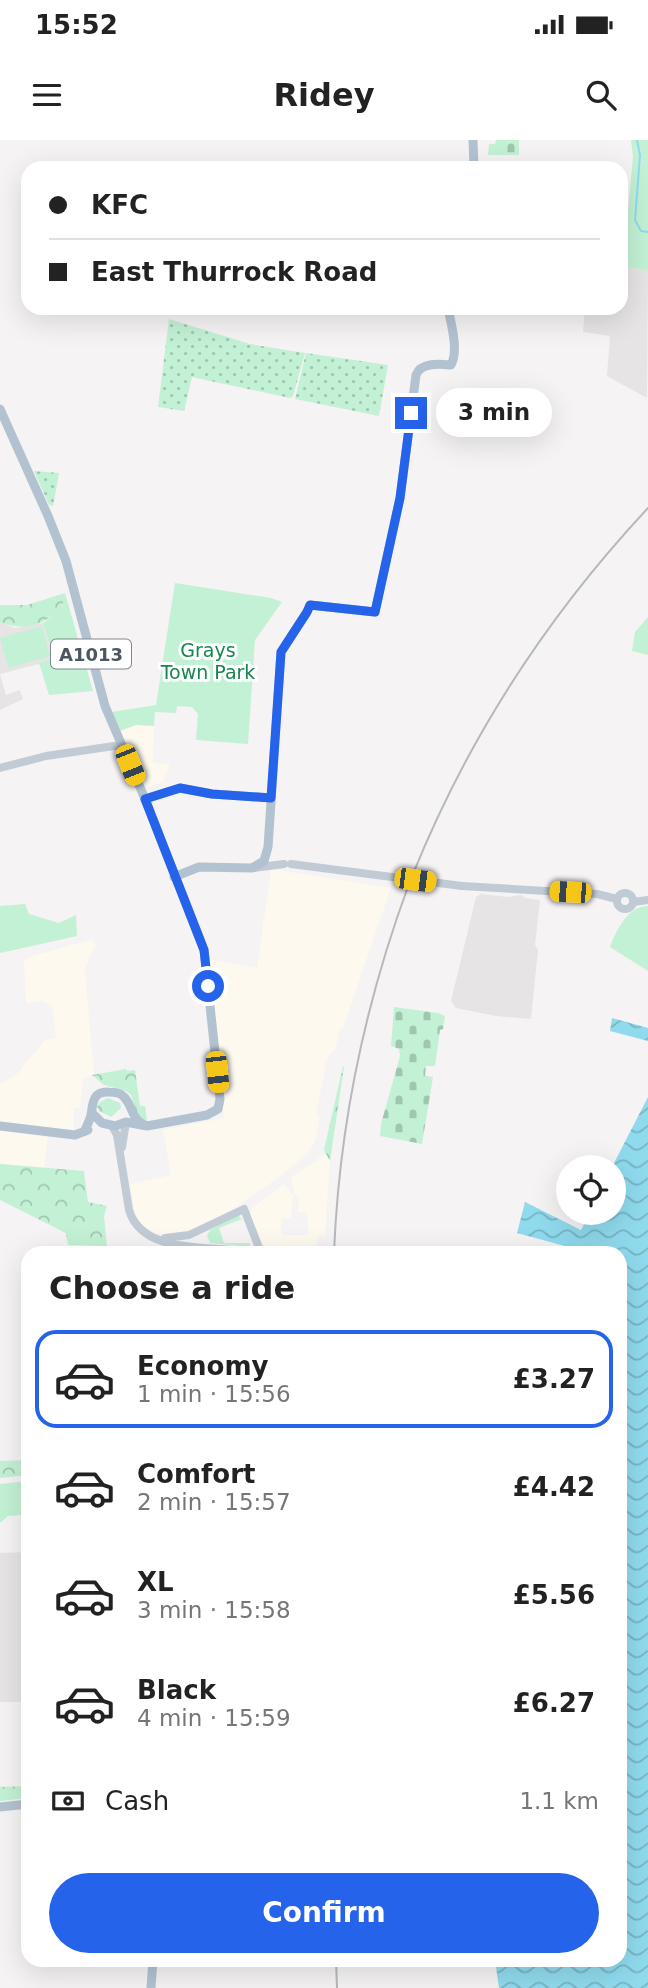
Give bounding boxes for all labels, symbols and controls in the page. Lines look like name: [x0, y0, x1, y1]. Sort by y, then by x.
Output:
text: 15:52: [35, 10, 118, 40]
icon: menu: [28, 76, 66, 114]
text: Ridey: [273, 76, 375, 114]
icon: search: [582, 76, 620, 114]
text: KFC: [91, 190, 148, 220]
text: East Thurrock Road: [91, 257, 377, 287]
callout: 3 min: [436, 388, 551, 438]
route end: [395, 397, 427, 429]
text: 3 min: [458, 399, 530, 425]
park label: Grays Town Park: [160, 639, 255, 683]
road number: A1013: [51, 640, 131, 668]
car: [113, 742, 148, 788]
car: [393, 867, 438, 893]
car: [549, 880, 592, 904]
route start: [192, 970, 224, 1002]
car: [205, 1050, 230, 1094]
map controls: [556, 1155, 626, 1225]
button: locate: [556, 1155, 626, 1225]
text: Choose a ride: [49, 1269, 295, 1307]
icon: car: [53, 1348, 116, 1411]
text: Economy: [137, 1351, 268, 1381]
text: £3.27: [513, 1364, 595, 1394]
text: 1 min · 15:56: [137, 1381, 291, 1407]
icon: car: [53, 1456, 116, 1519]
text: Comfort: [137, 1459, 255, 1489]
text: £4.42: [513, 1472, 595, 1502]
text: 2 min · 15:57: [137, 1489, 291, 1515]
icon: car: [53, 1564, 116, 1627]
text: XL: [137, 1567, 174, 1597]
text: £5.56: [513, 1580, 595, 1610]
text: 3 min · 15:58: [137, 1597, 291, 1623]
icon: car: [53, 1672, 116, 1735]
text: Black: [137, 1675, 216, 1705]
text: £6.27: [513, 1688, 595, 1718]
text: 4 min · 15:59: [137, 1705, 291, 1731]
icon: cash: [49, 1782, 87, 1820]
text: Cash: [105, 1786, 169, 1816]
text: 1.1 km: [519, 1788, 599, 1814]
button: Confirm: [49, 1873, 599, 1953]

